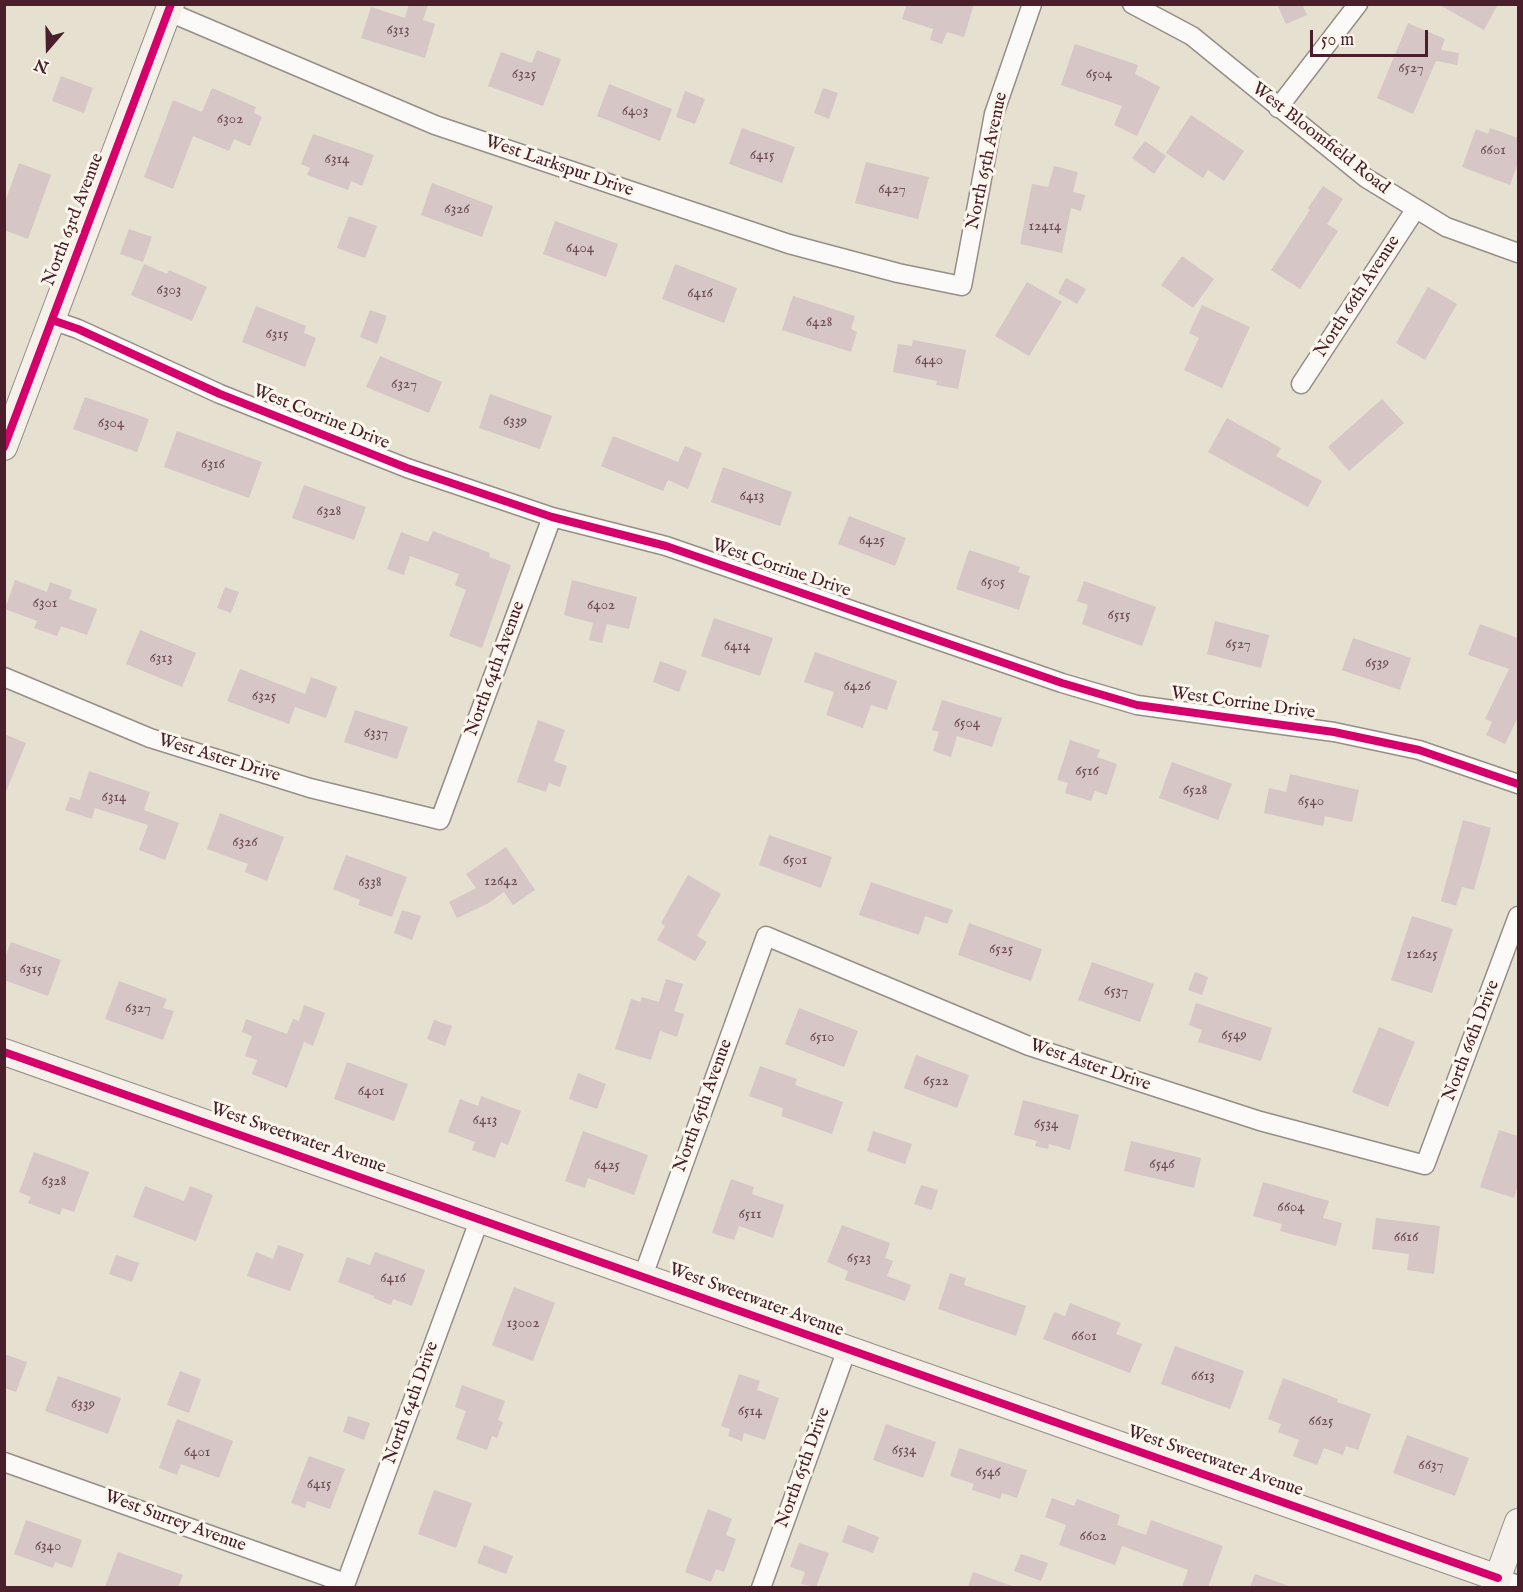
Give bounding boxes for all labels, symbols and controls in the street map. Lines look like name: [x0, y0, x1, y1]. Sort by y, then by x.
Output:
north arrow: [18, 18, 78, 78]
scale bar: [1313, 18, 1432, 56]
house number: 6313: [386, 22, 410, 40]
text: 50 m: [1321, 29, 1354, 52]
text: N: [32, 53, 52, 77]
house number: 6527: [1398, 60, 1424, 78]
house number: 6325: [512, 66, 536, 84]
house number: 6504: [1086, 66, 1112, 84]
street label: West Bloomfield Road: [1247, 79, 1393, 199]
street label: North 65th Avenue: [963, 90, 1013, 232]
house number: 6403: [622, 103, 648, 121]
house number: 6302: [217, 111, 243, 129]
street label: West Larkspur Drive: [482, 131, 636, 203]
house number: 6601: [1480, 142, 1506, 160]
house number: 6415: [750, 147, 774, 165]
street label: North 63rd Avenue: [39, 151, 109, 289]
house number: 6314: [325, 151, 349, 169]
house number: 6427: [878, 181, 906, 199]
house number: 6326: [444, 201, 470, 219]
house number: 12414: [1029, 218, 1061, 236]
street label: North 66th Avenue: [1311, 232, 1405, 362]
house number: 6404: [566, 240, 594, 258]
house number: 6303: [157, 282, 181, 300]
house number: 6416: [687, 285, 713, 303]
house number: 6428: [806, 314, 832, 332]
house number: 6315: [266, 326, 288, 344]
house number: 6440: [915, 352, 943, 370]
house number: 6327: [391, 376, 417, 394]
street label: West Corrine Drive: [250, 381, 392, 455]
house number: 6339: [503, 413, 527, 431]
house number: 6304: [98, 415, 124, 433]
house number: 6316: [201, 456, 225, 474]
house number: 6413: [740, 488, 764, 506]
house number: 6328: [317, 503, 341, 521]
house number: 6425: [859, 532, 885, 550]
street label: West Corrine Drive: [709, 535, 853, 603]
house number: 6505: [981, 574, 1005, 592]
house number: 6301: [33, 595, 57, 613]
house number: 6402: [587, 597, 615, 615]
street label: North 64th Avenue: [462, 599, 530, 739]
house number: 6515: [1108, 607, 1130, 625]
house number: 6527: [1225, 636, 1251, 654]
house number: 6414: [724, 638, 750, 656]
house number: 6313: [149, 650, 173, 668]
house number: 6539: [1365, 655, 1389, 673]
house number: 6426: [843, 678, 871, 696]
street label: West Corrine Drive: [1170, 683, 1316, 725]
house number: 6325: [252, 688, 276, 706]
house number: 6504: [954, 715, 980, 733]
house number: 6337: [364, 725, 388, 743]
street label: West Aster Drive: [155, 730, 283, 788]
house number: 6516: [1075, 763, 1099, 781]
house number: 6528: [1183, 782, 1207, 800]
house number: 6314: [102, 789, 126, 807]
house number: 6540: [1298, 793, 1324, 811]
house number: 6326: [232, 834, 258, 852]
house number: 6501: [783, 852, 807, 870]
house number: 12642: [484, 873, 518, 891]
house number: 6338: [358, 874, 382, 892]
house number: 6525: [989, 941, 1013, 959]
house number: 12625: [1406, 946, 1438, 964]
house number: 6315: [20, 961, 42, 979]
street label: North 66th Drive: [1439, 977, 1505, 1105]
house number: 6537: [1104, 983, 1128, 1001]
house number: 6327: [125, 1000, 151, 1018]
house number: 6549: [1221, 1027, 1247, 1045]
house number: 6510: [810, 1029, 834, 1047]
street label: West Aster Drive: [1027, 1035, 1153, 1097]
street label: North 65th Avenue: [670, 1037, 738, 1175]
house number: 6522: [923, 1073, 949, 1091]
house number: 6401: [358, 1083, 384, 1101]
street label: West Sweetwater Avenue: [208, 1099, 388, 1179]
house number: 6413: [473, 1112, 497, 1130]
house number: 6534: [1034, 1116, 1058, 1134]
house number: 6546: [1149, 1156, 1175, 1174]
house number: 6425: [594, 1157, 620, 1175]
house number: 6328: [42, 1173, 66, 1191]
house number: 6604: [1277, 1199, 1305, 1217]
house number: 6511: [739, 1206, 761, 1224]
house number: 6616: [1394, 1229, 1418, 1247]
house number: 6523: [847, 1250, 871, 1268]
street label: West Sweetwater Avenue: [666, 1259, 846, 1343]
house number: 6416: [380, 1270, 406, 1288]
house number: 13002: [507, 1315, 539, 1333]
house number: 6601: [1071, 1328, 1097, 1346]
street label: North 64th Drive: [380, 1339, 444, 1467]
house number: 6613: [1191, 1368, 1215, 1386]
house number: 6339: [71, 1396, 95, 1414]
house number: 6514: [738, 1403, 762, 1421]
street label: North 65th Drive: [772, 1405, 836, 1531]
house number: 6625: [1308, 1413, 1334, 1431]
street label: West Sweetwater Avenue: [1125, 1422, 1305, 1502]
house number: 6534: [892, 1442, 916, 1460]
house number: 6401: [184, 1444, 210, 1462]
house number: 6637: [1418, 1457, 1444, 1475]
house number: 6546: [975, 1464, 1001, 1482]
house number: 6415: [307, 1476, 331, 1494]
street label: West Surrey Avenue: [101, 1486, 249, 1558]
house number: 6602: [1079, 1528, 1107, 1546]
house number: 6340: [35, 1538, 61, 1556]

